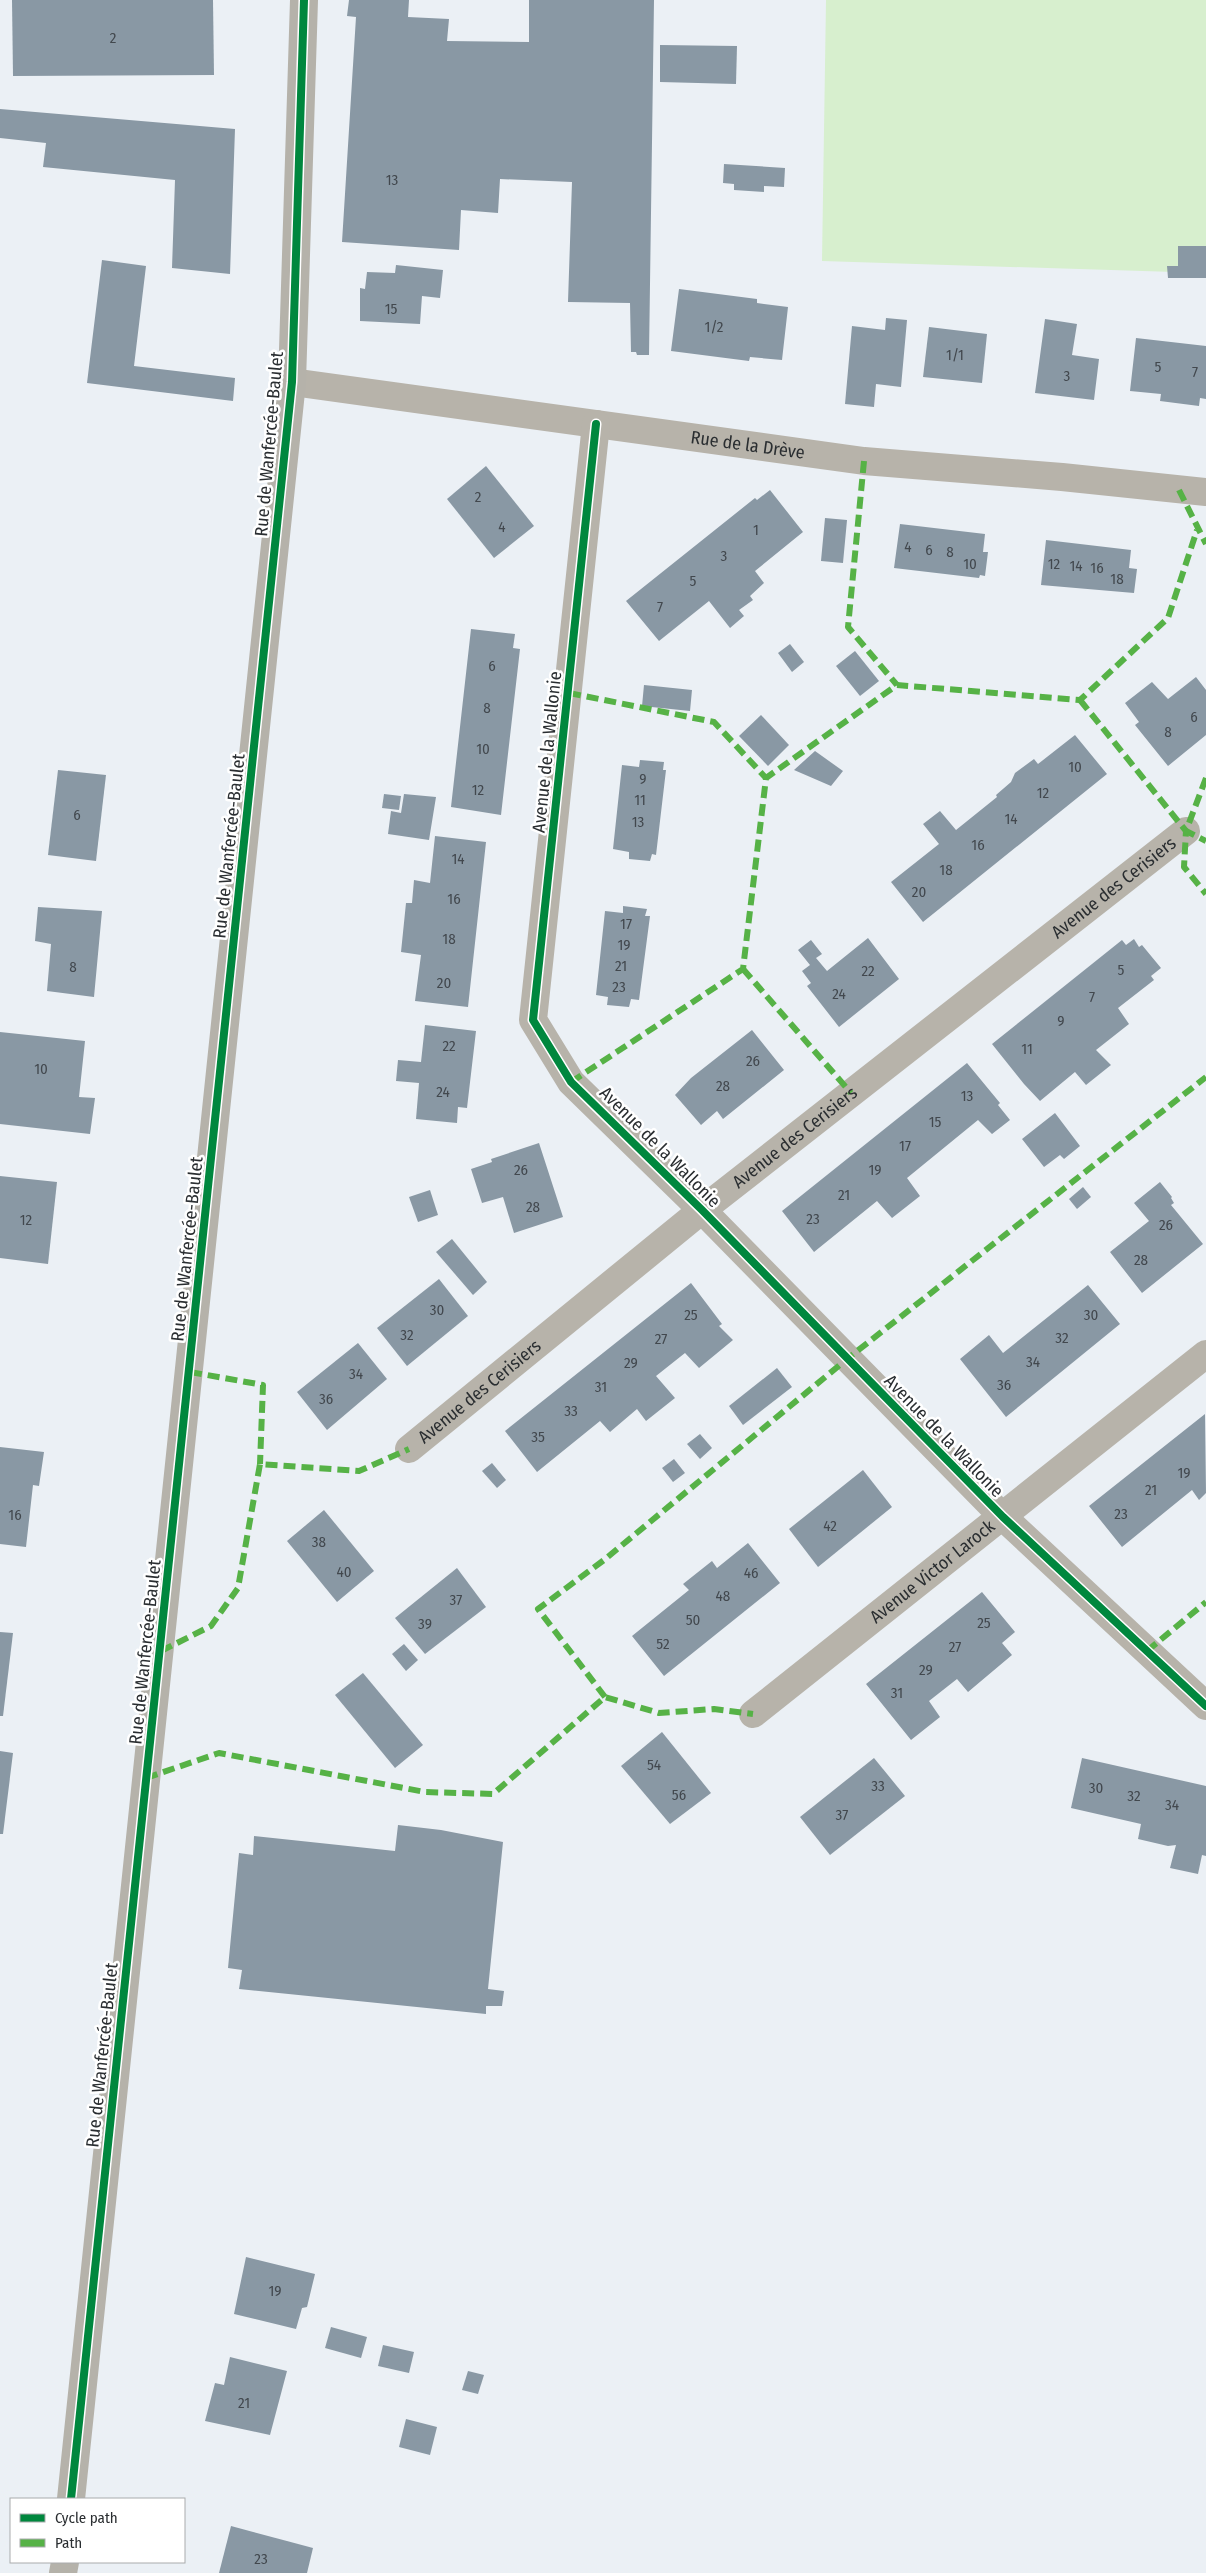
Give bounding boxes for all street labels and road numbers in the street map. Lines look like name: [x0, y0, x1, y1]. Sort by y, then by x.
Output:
street label: Rue de Wanfercée-Baulet: [250, 350, 288, 537]
street label: Rue de la Drève: [689, 426, 806, 464]
street label: Avenue de la Wallonie: [528, 670, 566, 834]
street label: Rue de Wanfercée-Baulet: [208, 752, 250, 939]
street label: Avenue des Cerisiers: [1047, 832, 1181, 943]
street label: Avenue de la Wallonie: [595, 1082, 725, 1212]
street label: Avenue des Cerisiers: [728, 1082, 862, 1193]
street label: Rue de Wanfercée-Baulet: [166, 1155, 208, 1342]
street label: Avenue des Cerisiers: [414, 1335, 546, 1448]
street label: Avenue de la Wallonie: [880, 1370, 1008, 1502]
street label: Avenue Victor Larock: [865, 1515, 1000, 1628]
street label: Rue de Wanfercée-Baulet: [124, 1558, 166, 1745]
street label: Rue de Wanfercée-Baulet: [81, 1961, 123, 2148]

